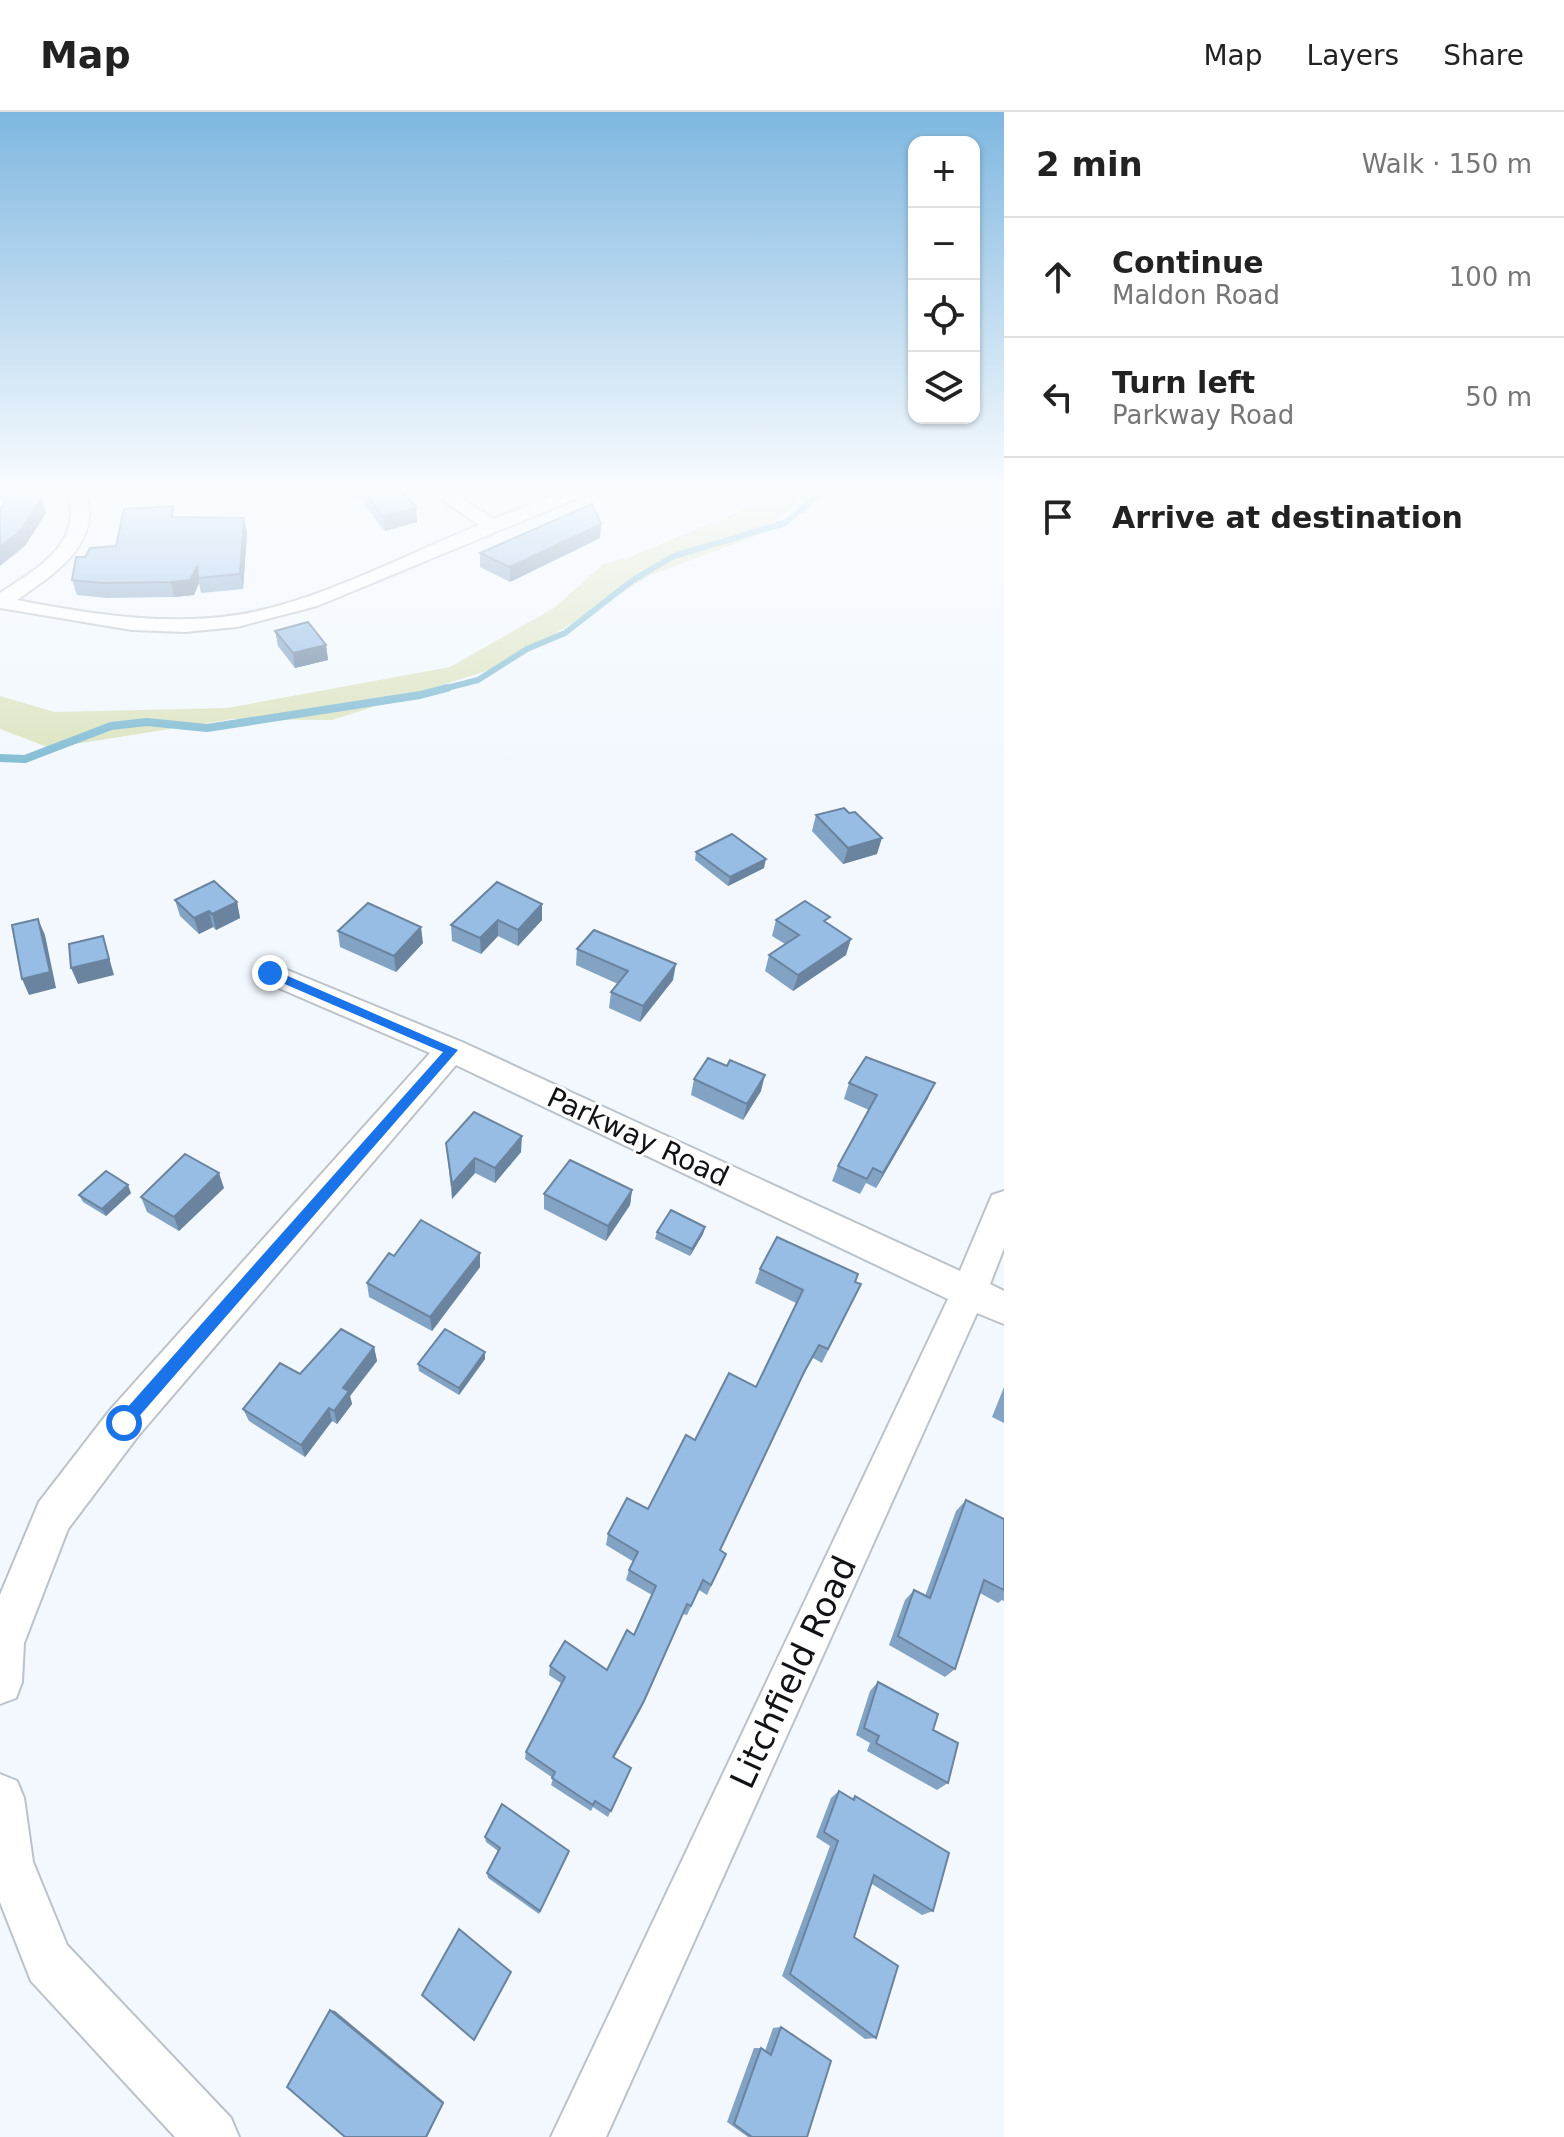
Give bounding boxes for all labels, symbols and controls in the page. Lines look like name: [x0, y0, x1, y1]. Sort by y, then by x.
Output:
text: Map: [40, 33, 131, 77]
text: Map: [1203, 39, 1263, 72]
text: Layers: [1307, 39, 1399, 72]
text: Share: [1443, 39, 1524, 72]
map controls: [908, 136, 980, 424]
button: +: [908, 136, 980, 208]
text: 2 min: [1036, 144, 1143, 184]
text: Walk · 150 m: [1362, 149, 1532, 179]
button: −: [908, 208, 980, 280]
text: Continue: [1112, 245, 1264, 280]
icon: ahead: [1036, 255, 1080, 299]
text: 100 m: [1449, 262, 1532, 292]
button: locate: [908, 280, 980, 352]
text: Maldon Road: [1112, 280, 1280, 310]
button: layers: [908, 352, 980, 424]
text: Turn left: [1112, 365, 1255, 400]
icon: left: [1036, 375, 1080, 419]
text: 50 m: [1465, 382, 1532, 412]
text: Parkway Road: [1112, 400, 1294, 430]
icon: arrive: [1036, 495, 1080, 539]
text: Arrive at destination: [1112, 500, 1463, 535]
route end: [252, 955, 288, 991]
street label: Parkway Road: [542, 1081, 734, 1193]
route start: [106, 1405, 142, 1441]
street label: Litchfield Road: [722, 1550, 864, 1794]

